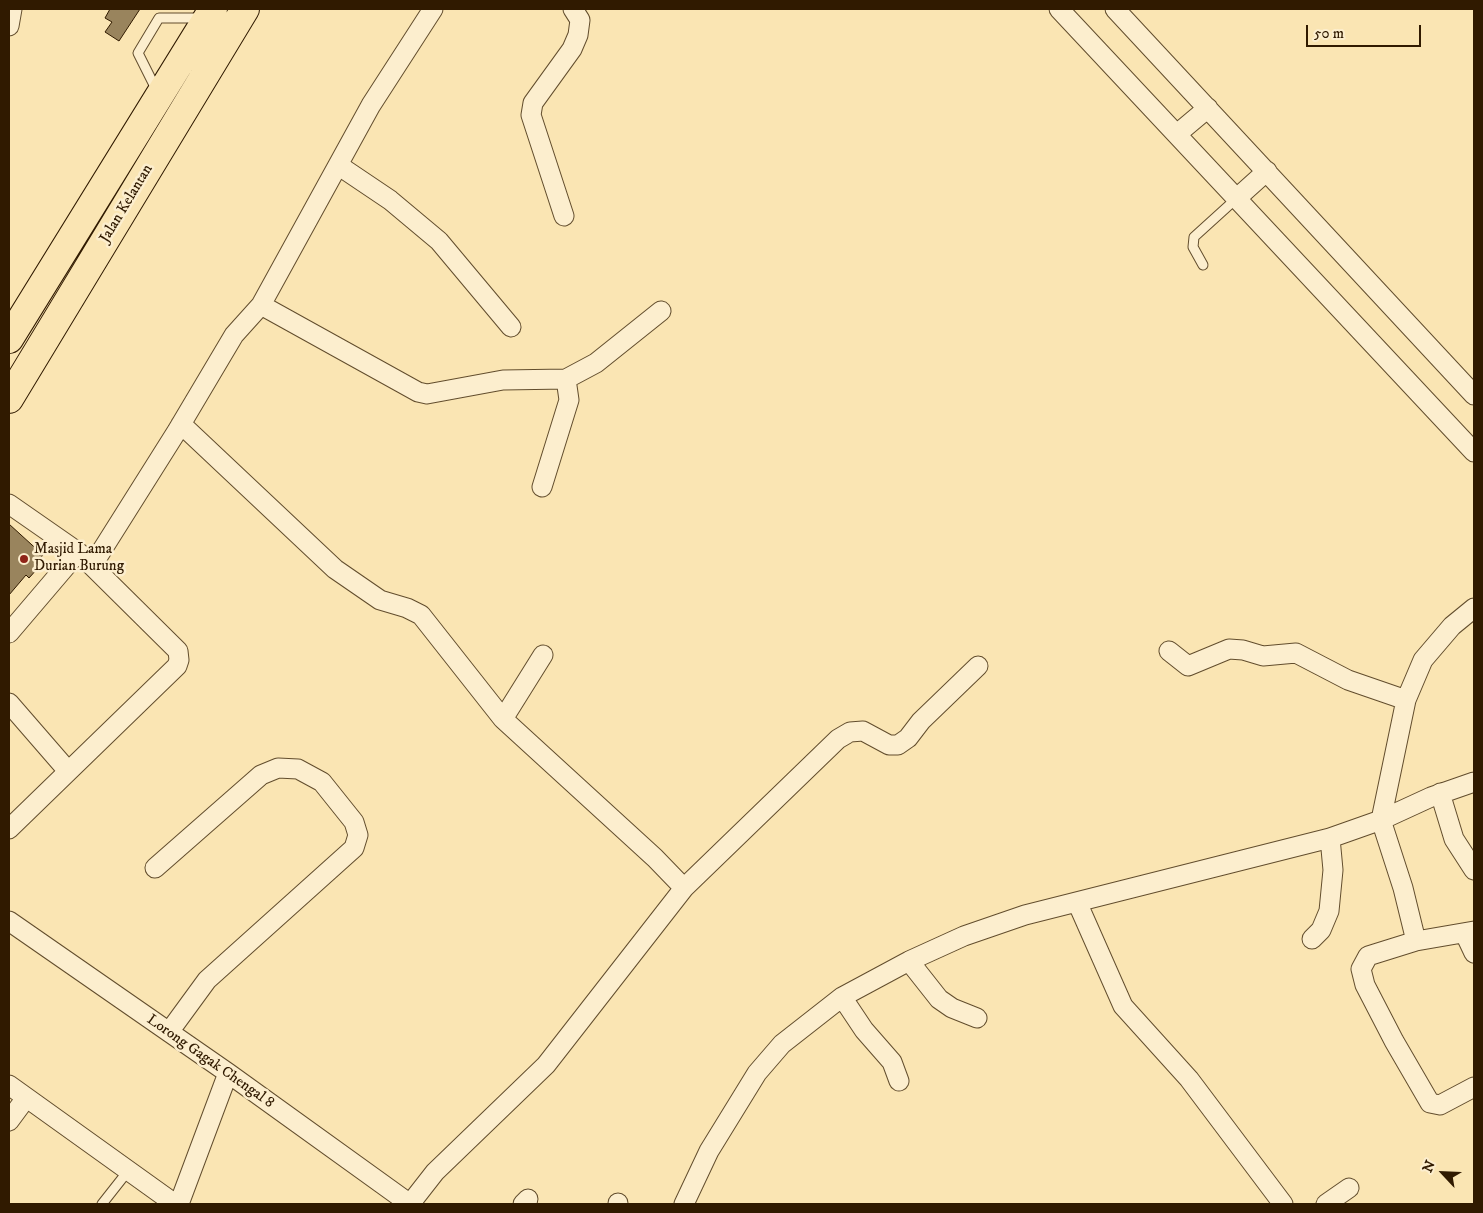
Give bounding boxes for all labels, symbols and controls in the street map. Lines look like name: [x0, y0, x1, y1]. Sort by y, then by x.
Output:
scale bar: [1308, 15, 1423, 47]
text: 50 m: [1314, 24, 1344, 43]
street label: Jalan Kelantan: [97, 162, 157, 246]
place label: Masjid Lama Durian Burung: [34, 541, 124, 576]
marker: Masjid Lama Durian Burung: [18, 553, 30, 565]
street label: Lorong Gagak Chengal 8: [143, 1011, 277, 1113]
north arrow: [1418, 1148, 1468, 1198]
text: N: [1419, 1158, 1440, 1176]

